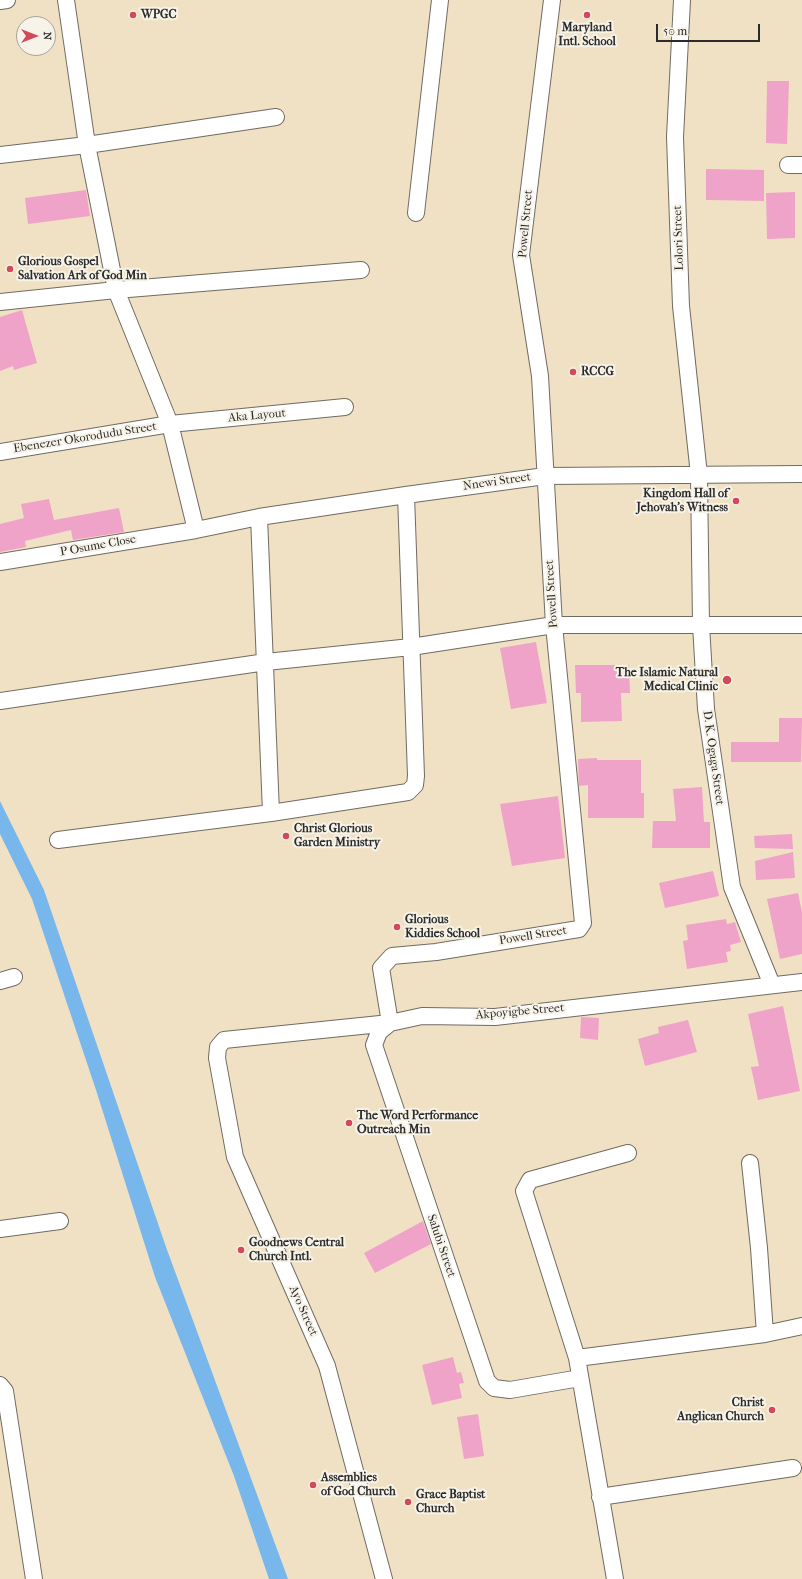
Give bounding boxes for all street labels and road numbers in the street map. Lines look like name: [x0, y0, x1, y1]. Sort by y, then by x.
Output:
street label: Powell Street: [516, 189, 536, 259]
street label: Lolori Street: [671, 205, 687, 271]
street label: Aka Layout: [228, 406, 286, 426]
street label: Ebenezer Okorodudu Street: [12, 420, 158, 456]
street label: Nnewi Street: [462, 470, 532, 494]
street label: P Osume Close: [59, 532, 137, 560]
street label: Powell Street: [542, 559, 562, 629]
street label: D. K. Ogaga Street: [699, 710, 727, 806]
street label: Powell Street: [498, 924, 568, 948]
street label: Akpoyigbe Street: [475, 1001, 565, 1023]
street label: Salubi Street: [423, 1213, 459, 1279]
street label: Ayo Street: [285, 1284, 321, 1338]

